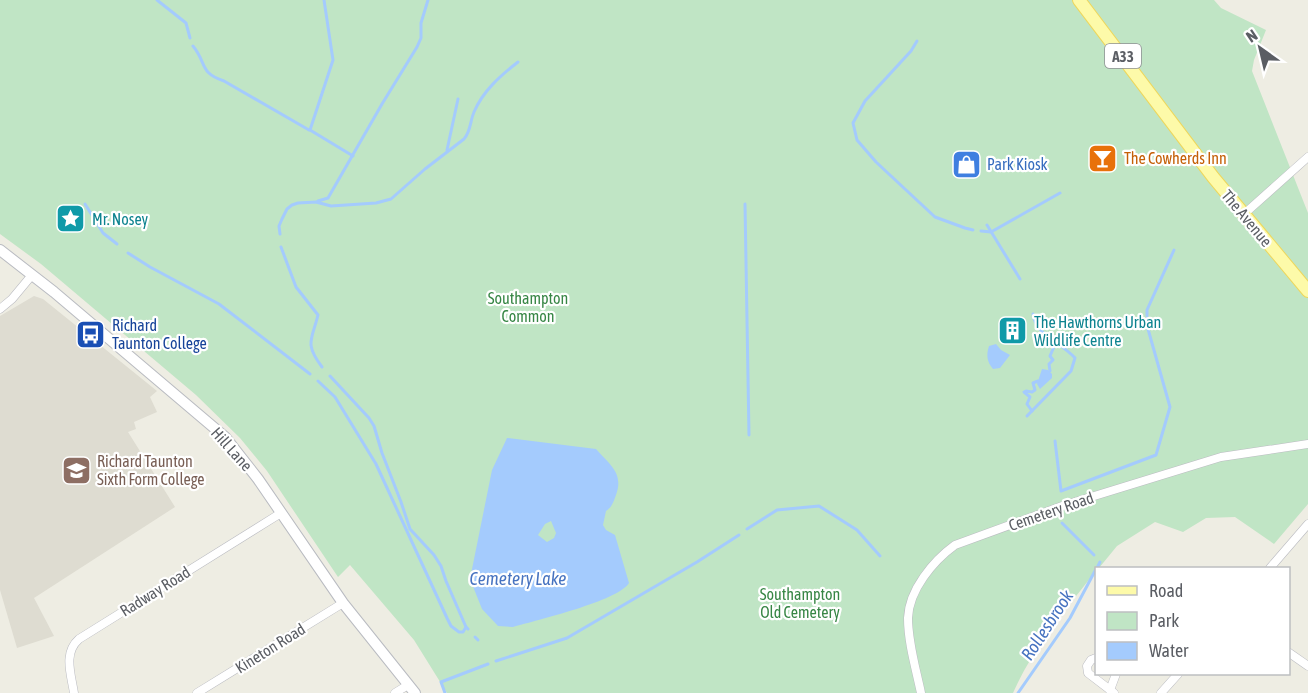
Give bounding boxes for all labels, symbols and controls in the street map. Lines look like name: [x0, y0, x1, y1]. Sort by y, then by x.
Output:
north arrow: [1230, 18, 1290, 78]
text: N: [1243, 25, 1261, 46]
road number: A33: [1105, 44, 1141, 68]
bar icon: The Cowherds Inn: [1087, 142, 1119, 174]
shop icon: Park Kiosk: [950, 148, 982, 180]
place label: The Cowherds Inn: [1124, 149, 1227, 167]
place label: Park Kiosk: [987, 155, 1048, 173]
street label: The Avenue: [1218, 186, 1276, 250]
place icon: Mr. Nosey: [55, 203, 87, 235]
place label: Mr. Nosey: [92, 210, 149, 229]
park label: Southampton Common: [488, 289, 568, 325]
place label: The Hawthorns Urban Wildlife Centre: [1034, 313, 1161, 349]
building icon: The Hawthorns Urban Wildlife Centre: [997, 315, 1029, 347]
place label: Richard Taunton College: [112, 316, 207, 353]
bus stop icon: Richard Taunton College: [75, 318, 107, 350]
street label: Hill Lane: [208, 424, 256, 474]
place label: Richard Taunton Sixth Form College: [97, 452, 205, 489]
school or university icon: Richard Taunton Sixth Form College: [60, 454, 92, 486]
street label: Cemetery Road: [1006, 488, 1096, 535]
street label: Radway Road: [117, 562, 194, 620]
legend: [1095, 567, 1290, 675]
water label: Cemetery Lake: [470, 568, 566, 589]
text: Road: [1149, 580, 1183, 601]
park label: Southampton Old Cemetery: [760, 585, 840, 622]
water label: Rollesbrook: [1017, 585, 1078, 664]
text: Park: [1149, 610, 1179, 631]
street label: Kineton Road: [232, 619, 308, 677]
text: Water: [1149, 640, 1189, 661]

